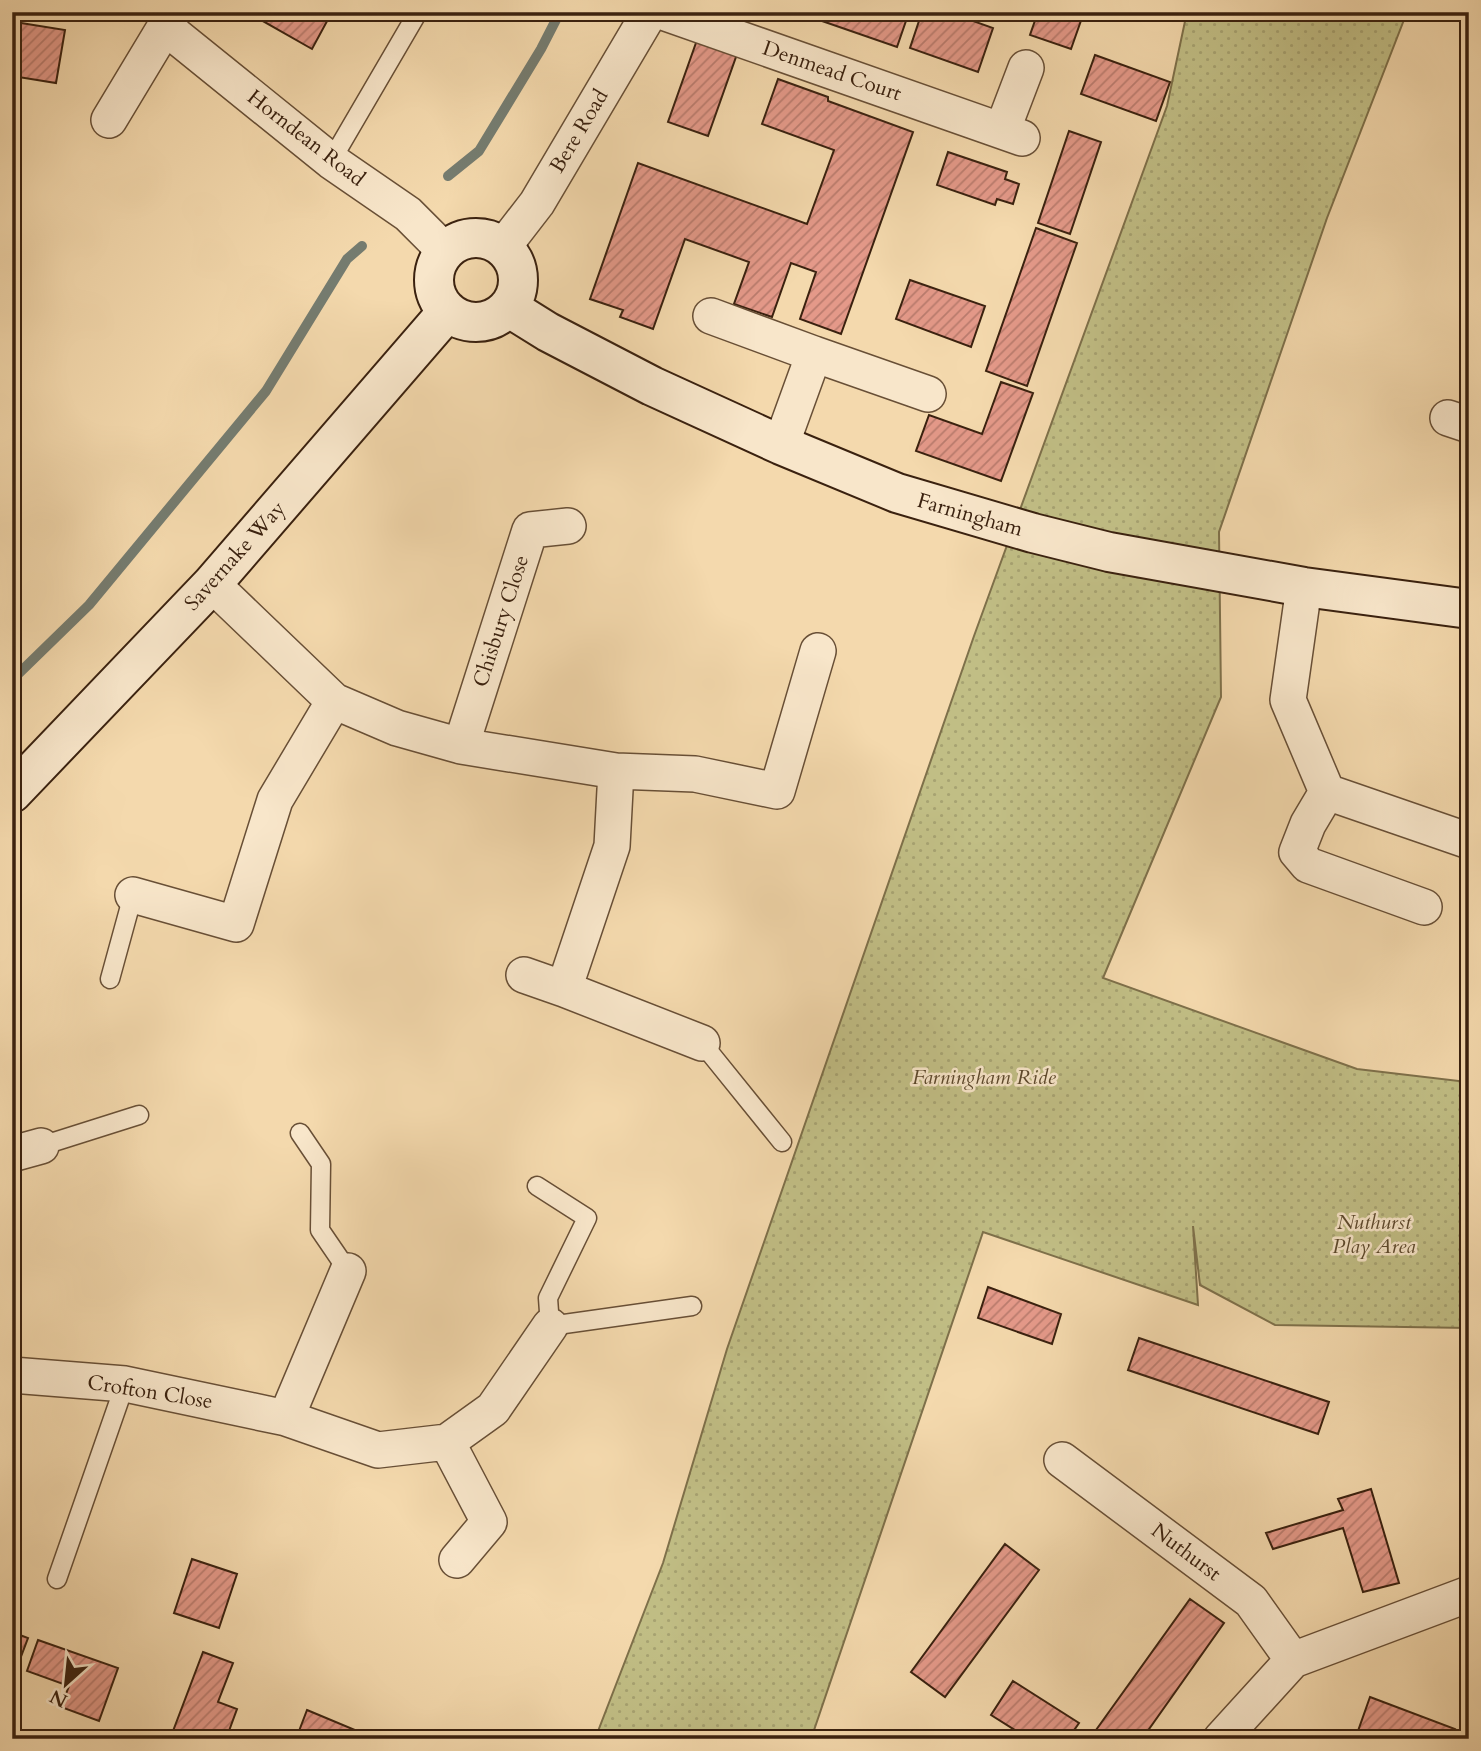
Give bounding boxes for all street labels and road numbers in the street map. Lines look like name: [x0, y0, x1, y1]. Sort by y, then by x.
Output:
street label: Denmead Court: [759, 34, 906, 108]
street label: Horndean Road: [241, 83, 371, 193]
street label: Bere Road: [543, 84, 615, 178]
street label: Farningham: [914, 486, 1026, 544]
street label: Savernake Way: [178, 495, 292, 617]
street label: Chisbury Close: [466, 551, 536, 691]
street label: Crofton Close: [85, 1368, 215, 1416]
street label: Nuthurst: [1145, 1516, 1227, 1588]

